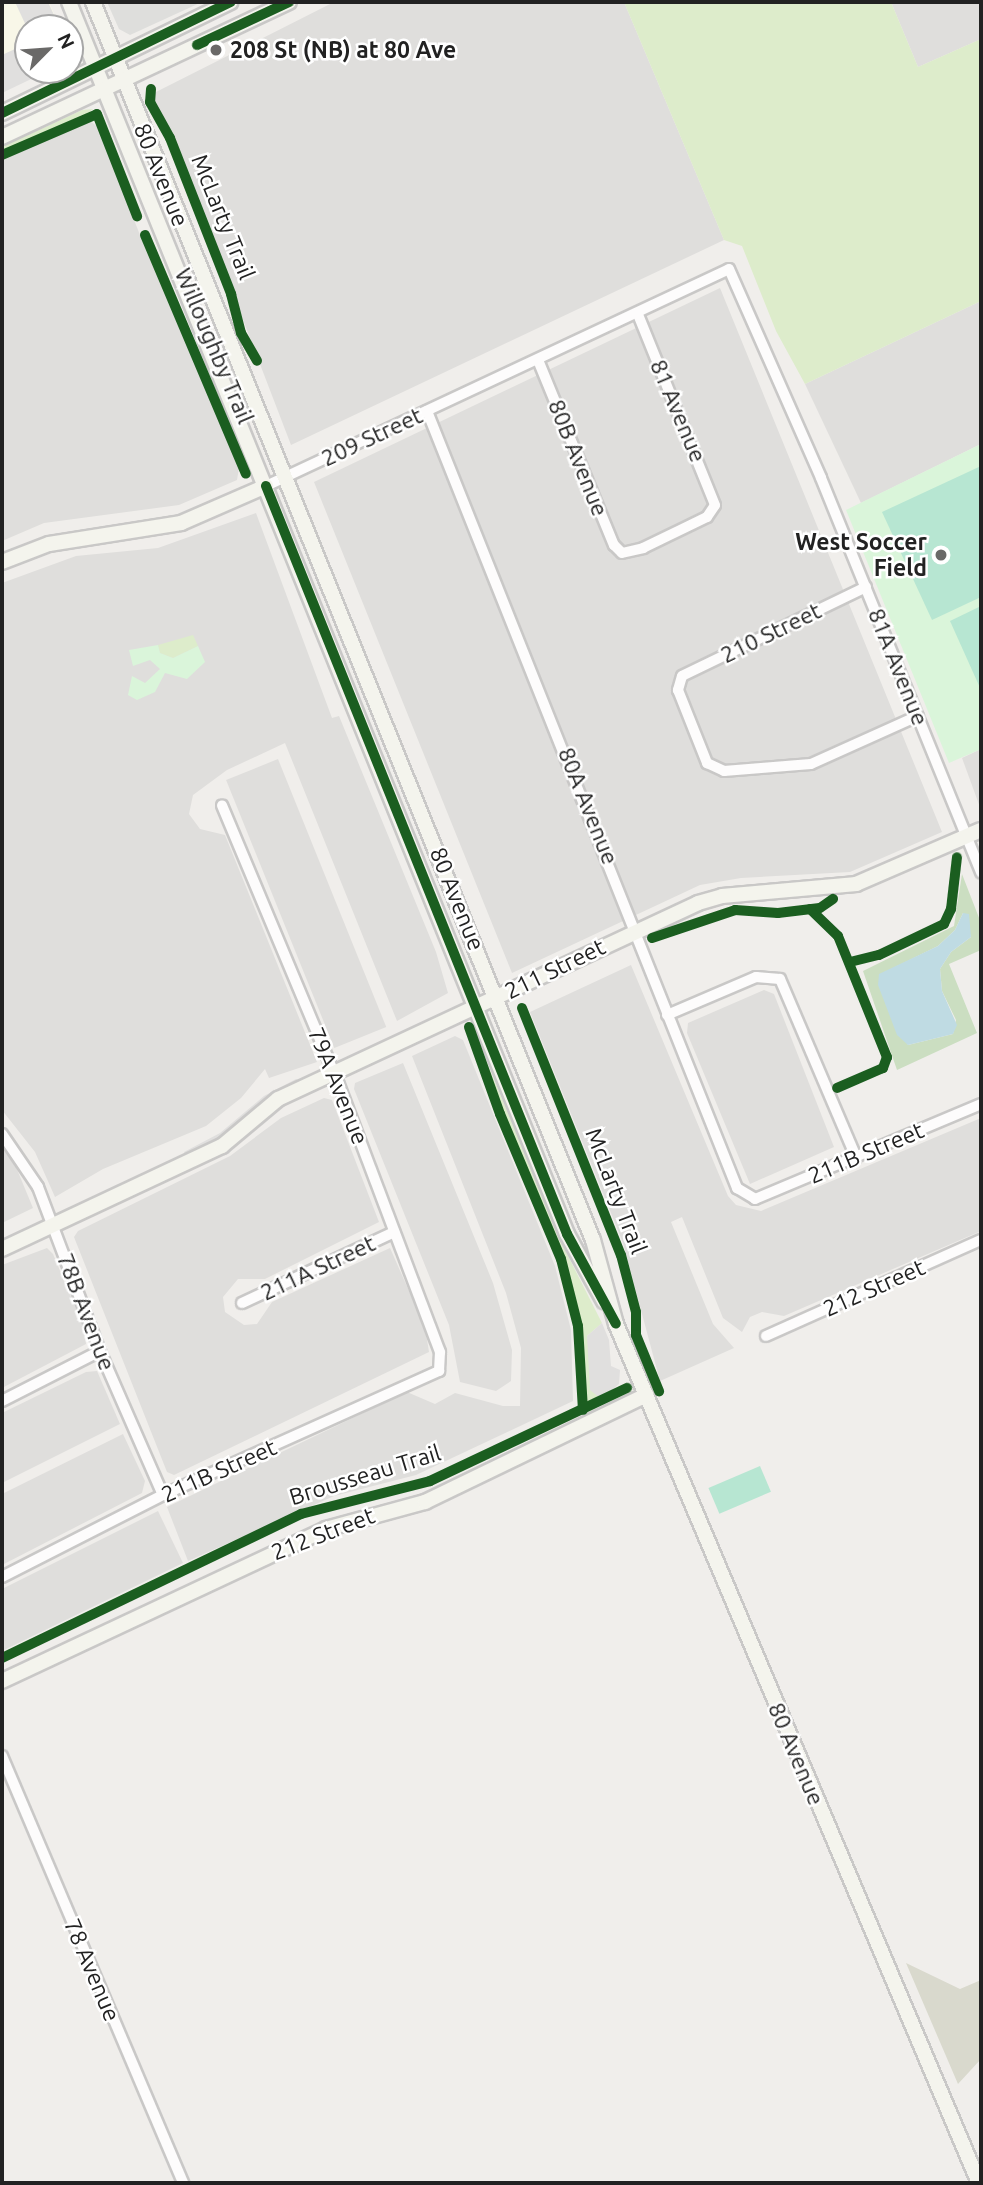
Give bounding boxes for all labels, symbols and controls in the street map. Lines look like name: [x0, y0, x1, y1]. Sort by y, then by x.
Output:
north arrow: [14, 14, 84, 84]
text: N: [53, 30, 79, 52]
place label: 208 St (NB) at 80 Ave: [230, 36, 456, 64]
marker: 208 St (NB) at 80 Ave: [208, 42, 224, 58]
street label: 80 Avenue: [128, 119, 194, 231]
street label: McLarty Trail: [185, 150, 261, 284]
street label: Willoughby Trail: [169, 264, 259, 428]
street label: 81 Avenue: [644, 356, 712, 466]
street label: 80B Avenue: [542, 396, 614, 520]
street label: 209 Street: [317, 402, 427, 472]
place label: West Soccer Field: [795, 528, 927, 582]
marker: West Soccer Field: [933, 547, 949, 563]
street label: 210 Street: [716, 597, 826, 669]
street label: 81A Avenue: [862, 605, 934, 729]
street label: 80A Avenue: [552, 744, 624, 868]
street label: 80 Avenue: [424, 843, 490, 955]
street label: 211 Street: [500, 933, 610, 1005]
street label: 79A Avenue: [302, 1024, 374, 1148]
street label: 211B Street: [804, 1116, 928, 1190]
street label: McLarty Trail: [579, 1124, 653, 1258]
street label: 211A Street: [256, 1229, 380, 1307]
street label: 78B Avenue: [51, 1249, 121, 1375]
street label: 212 Street: [819, 1253, 929, 1323]
street label: 211B Street: [157, 1433, 281, 1509]
street label: Brousseau Trail: [286, 1439, 444, 1511]
street label: 212 Street: [267, 1502, 379, 1566]
street label: 80 Avenue: [762, 1699, 830, 1809]
street label: 78 Avenue: [58, 1915, 126, 2025]

